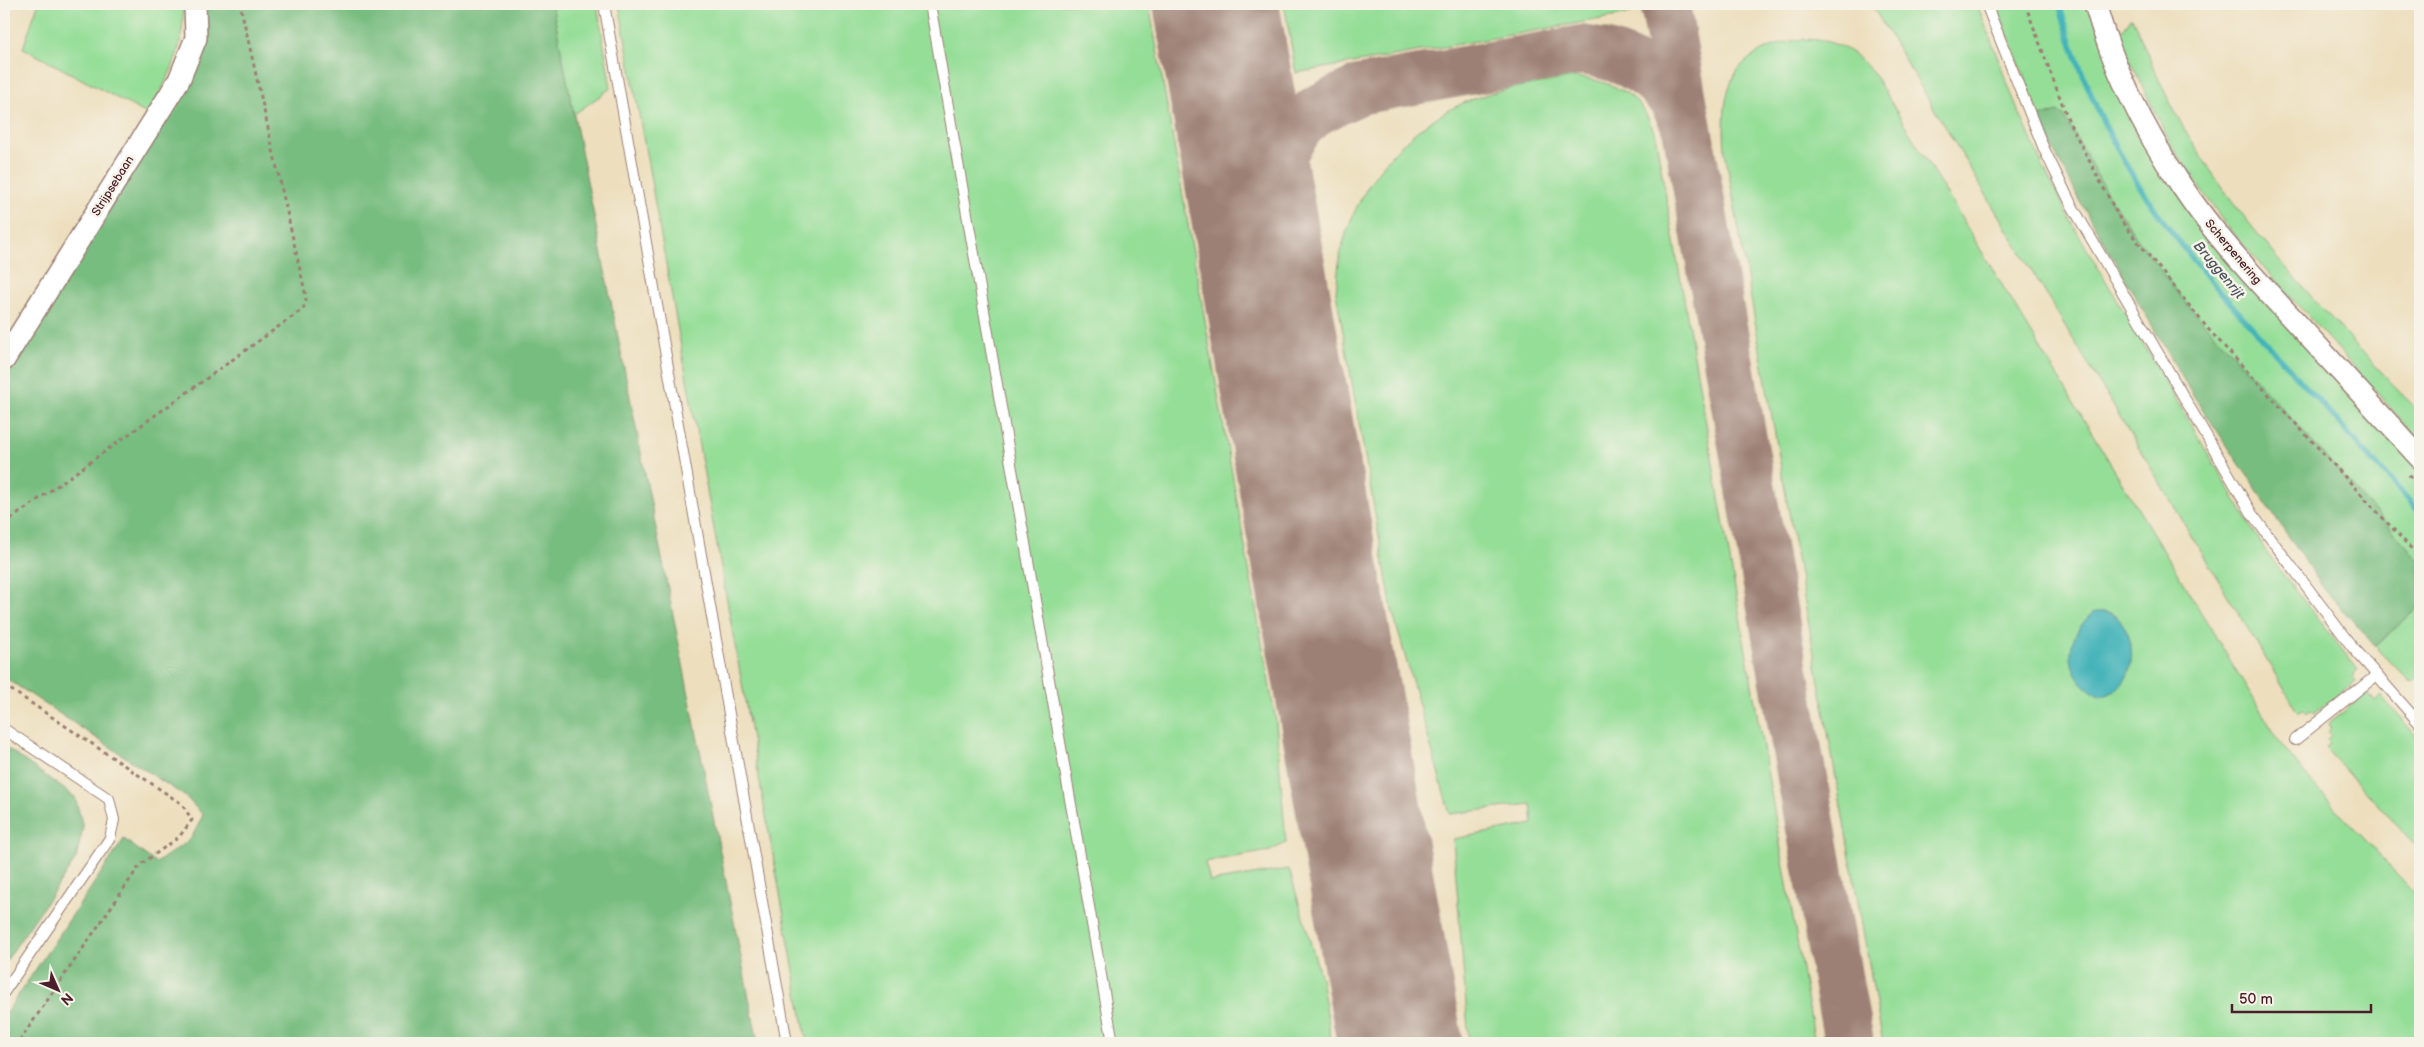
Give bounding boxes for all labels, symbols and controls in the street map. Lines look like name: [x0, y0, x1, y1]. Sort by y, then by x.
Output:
street label: Strijpsebaan: [89, 153, 138, 219]
street label: Scherpenering: [2201, 216, 2265, 288]
water label: Bruggenrijt: [2190, 238, 2248, 303]
north arrow: [32, 964, 82, 1014]
scale bar: [2232, 982, 2370, 1014]
text: N: [57, 989, 77, 1009]
text: 50 m: [2239, 990, 2273, 1009]

